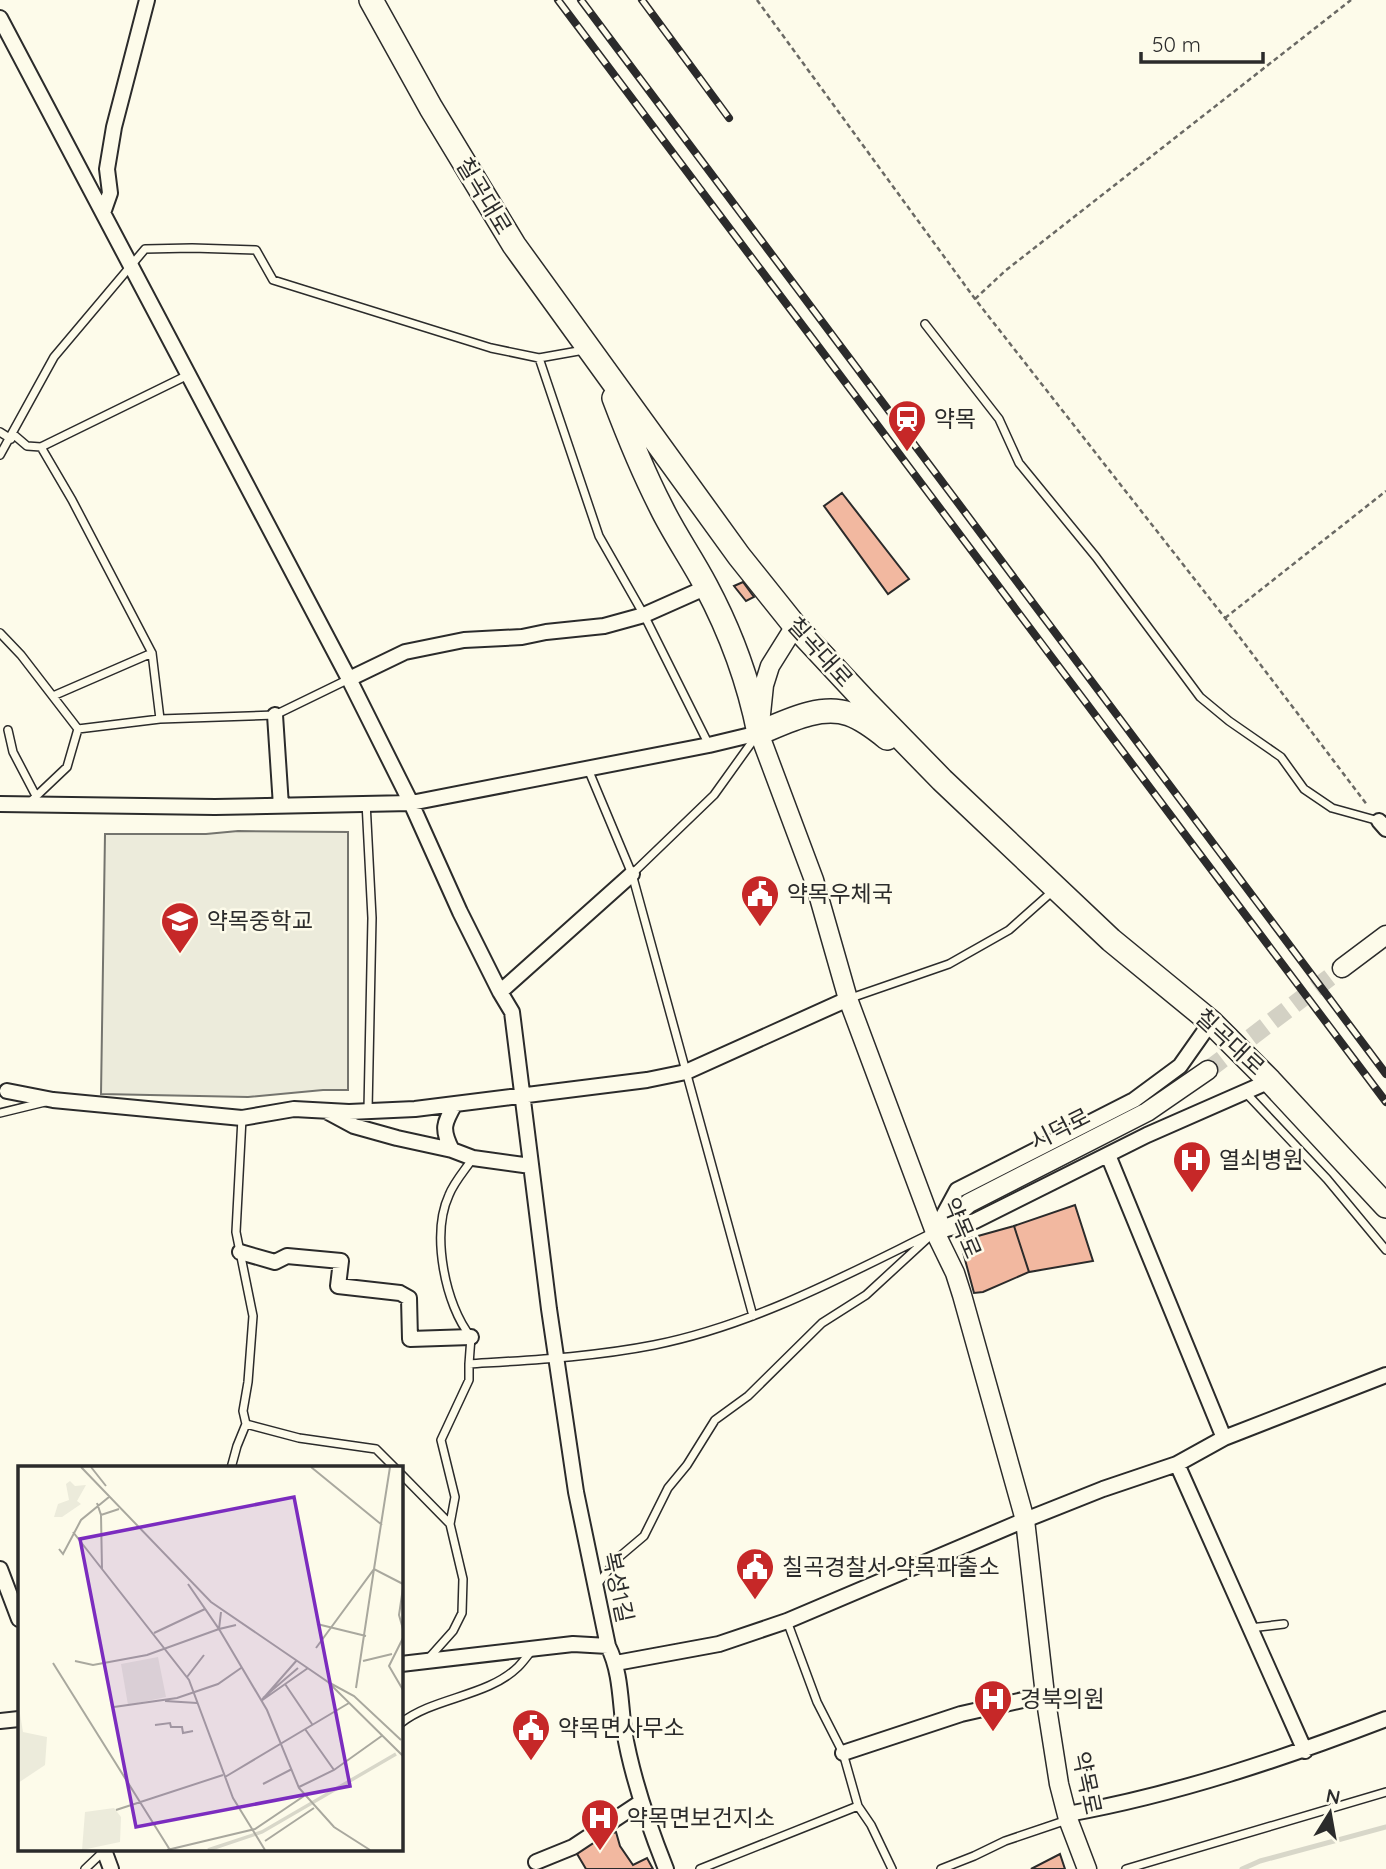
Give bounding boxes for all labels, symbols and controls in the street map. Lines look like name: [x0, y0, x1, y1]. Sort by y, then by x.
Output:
scale bar: [1141, 21, 1264, 65]
text: 50 m: [1152, 31, 1201, 57]
street label: 칠곡대로: [450, 152, 519, 239]
station icon: 약목: [886, 398, 928, 453]
place label: 약목: [934, 404, 976, 433]
street label: 칠곡대로: [781, 611, 859, 693]
public building icon: 약목우체국: [739, 873, 781, 928]
place label: 약목우체국: [787, 879, 893, 908]
school or university icon: 약목중학교: [159, 900, 201, 955]
place label: 약목중학교: [207, 906, 313, 935]
street label: 칠곡대로: [1190, 1002, 1271, 1081]
street label: 시덕로: [1025, 1101, 1095, 1156]
hospital icon: 열쇠병원: [1171, 1139, 1213, 1194]
place label: 열쇠병원: [1219, 1145, 1304, 1174]
street label: 약목로: [937, 1193, 988, 1263]
inset map: [18, 1466, 402, 1852]
public building icon: 칠곡경찰서 약목파출소: [734, 1546, 776, 1601]
street label: 복성1길: [597, 1549, 640, 1625]
place label: 칠곡경찰서 약목파출소: [782, 1552, 1000, 1581]
hospital icon: 경북의원: [972, 1678, 1014, 1733]
place label: 경북의원: [1020, 1684, 1105, 1713]
public building icon: 약목면사무소: [510, 1707, 552, 1762]
place label: 약목면사무소: [558, 1713, 685, 1742]
street label: 약목로: [1067, 1749, 1108, 1817]
north arrow: [1295, 1778, 1365, 1848]
text: N: [1324, 1783, 1342, 1809]
hospital icon: 약목면보건지소: [579, 1797, 621, 1852]
place label: 약목면보건지소: [627, 1803, 775, 1832]

